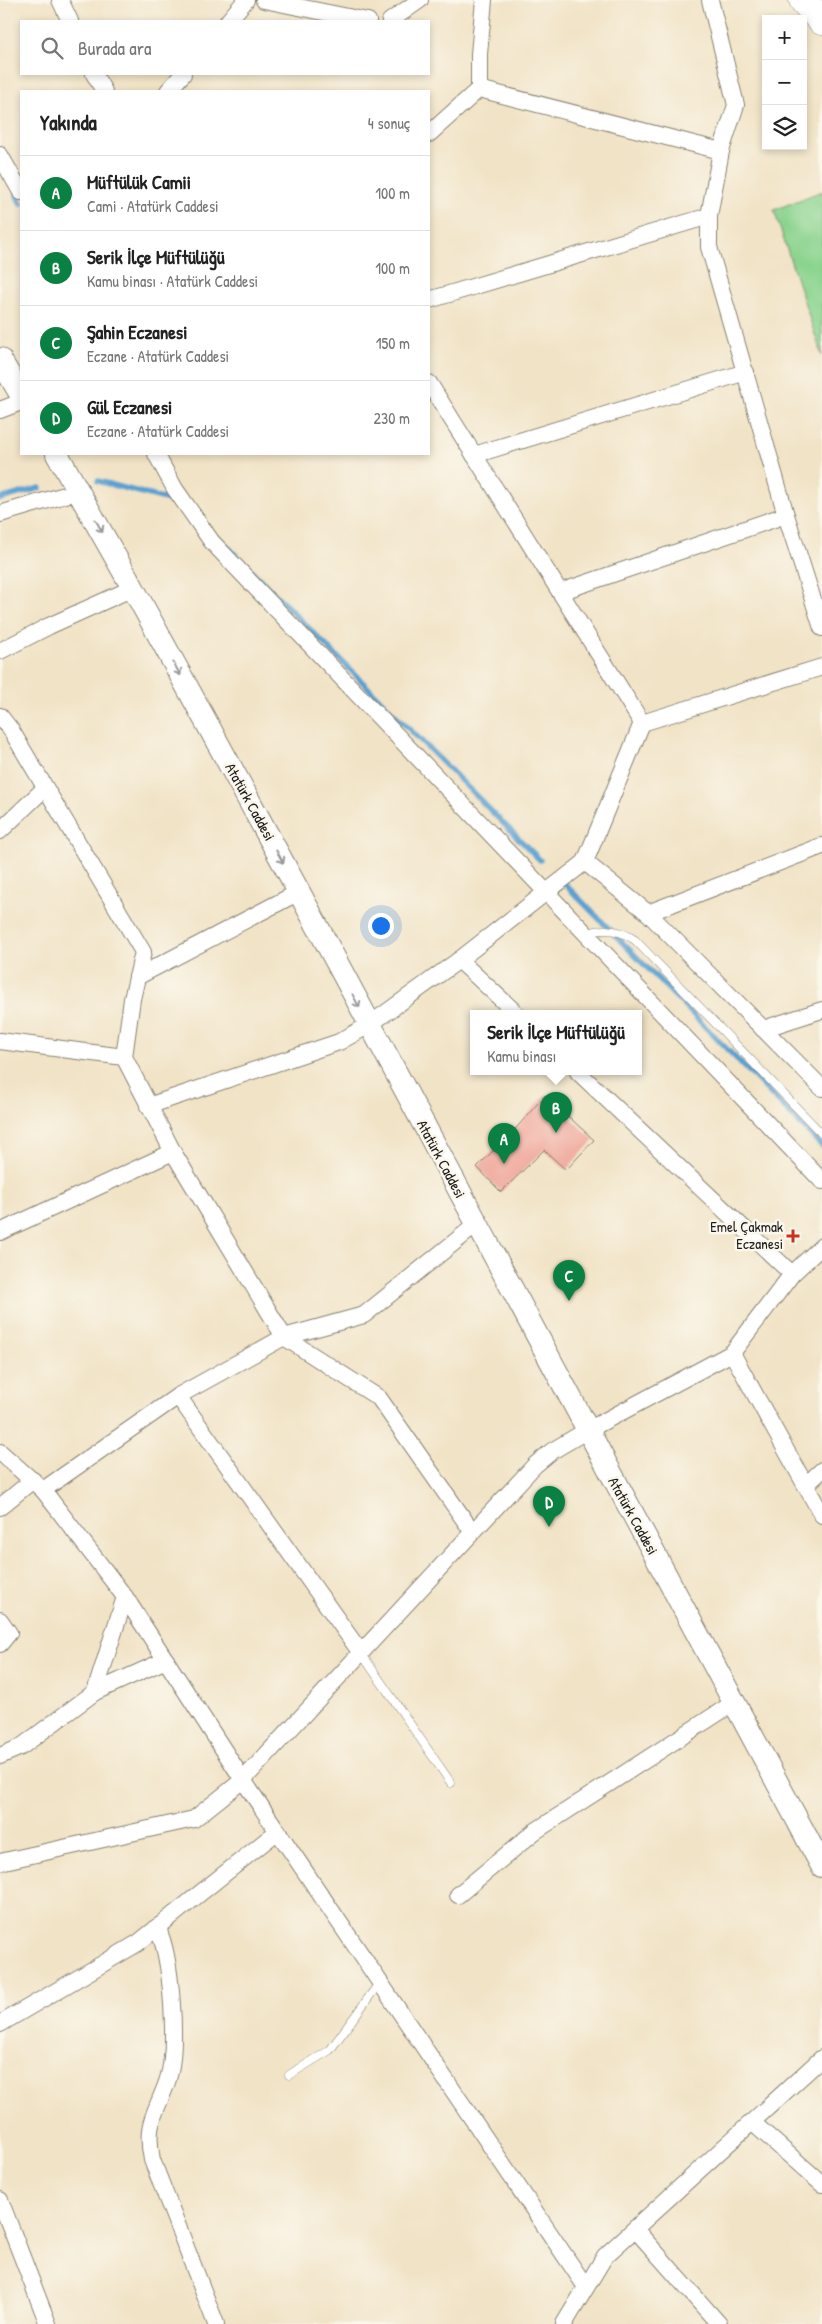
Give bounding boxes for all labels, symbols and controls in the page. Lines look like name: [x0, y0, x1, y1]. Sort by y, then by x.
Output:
map controls: [762, 15, 807, 150]
button: +: [762, 15, 807, 60]
search box: [20, 20, 430, 75]
icon: search: [38, 34, 66, 62]
text: Burada ara: [78, 35, 151, 61]
button: −: [762, 60, 807, 105]
button: layers: [762, 105, 807, 150]
text: Yakında: [40, 108, 97, 137]
text: 4 sonuç: [368, 112, 410, 134]
text: Müftülük Camii: [87, 169, 191, 195]
text: A: [52, 182, 60, 204]
text: 100 m: [375, 182, 410, 204]
text: Cami · Atatürk Caddesi: [87, 195, 219, 217]
text: Serik İlçe Müftülüğü: [87, 244, 225, 270]
text: B: [52, 257, 60, 279]
text: 100 m: [375, 257, 410, 279]
text: Kamu binası · Atatürk Caddesi: [87, 270, 258, 292]
text: Şahin Eczanesi: [87, 319, 187, 345]
text: C: [52, 332, 60, 354]
text: 150 m: [376, 332, 410, 354]
text: Eczane · Atatürk Caddesi: [87, 345, 229, 367]
text: Gül Eczanesi: [87, 394, 172, 420]
text: D: [52, 407, 60, 429]
text: 230 m: [374, 407, 410, 429]
text: Eczane · Atatürk Caddesi: [87, 420, 229, 442]
one-way arrow: [94, 519, 104, 533]
one-way arrow: [172, 661, 182, 676]
street label: Atatürk Caddesi: [220, 759, 280, 844]
one-way arrow: [275, 850, 285, 865]
your location: [368, 913, 394, 939]
one-way arrow: [352, 993, 361, 1008]
popup: [470, 1010, 642, 1075]
text: Serik İlçe Müftülüğü: [487, 1019, 625, 1045]
text: Kamu binası: [487, 1045, 556, 1067]
pin: B: [540, 1092, 572, 1133]
street label: Atatürk Caddesi: [412, 1116, 471, 1202]
pin: A: [488, 1123, 520, 1164]
place label: Emel Çakmak Eczanesi: [710, 1216, 783, 1254]
marker: Emel Çakmak Eczanesi: [787, 1230, 799, 1242]
pin: C: [553, 1260, 585, 1301]
street label: Atatürk Caddesi: [603, 1473, 663, 1558]
pin: D: [533, 1486, 565, 1527]

